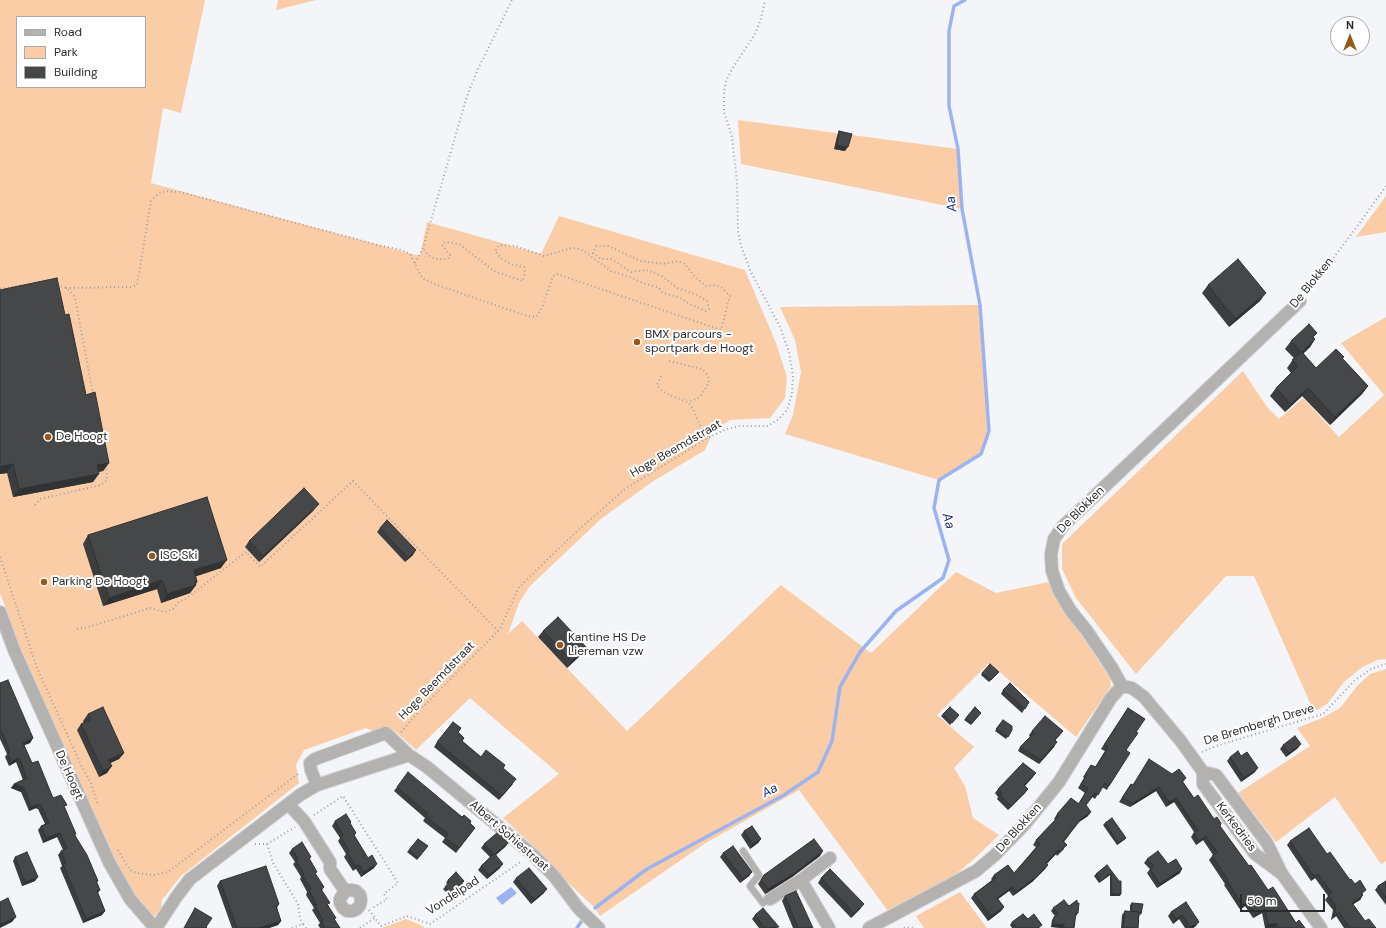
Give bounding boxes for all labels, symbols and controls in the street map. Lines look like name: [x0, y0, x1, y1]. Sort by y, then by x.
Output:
legend: [16, 16, 146, 88]
north arrow: [1330, 16, 1370, 56]
text: N: [1346, 18, 1354, 32]
text: Road: [54, 24, 82, 40]
text: Park: [54, 44, 78, 60]
text: Building: [54, 64, 98, 80]
water label: Aa: [943, 195, 961, 213]
street label: De Blokken: [1287, 255, 1337, 311]
place label: BMX parcours - sportpark de Hoogt: [645, 328, 754, 356]
marker: BMX parcours - sportpark de Hoogt: [632, 337, 642, 347]
street label: Hoge Beemdstraat: [628, 417, 724, 481]
place label: De Hoogt: [56, 430, 108, 444]
marker: De Hoogt: [43, 432, 53, 442]
street label: De Blokken: [1054, 483, 1108, 537]
water label: Aa: [938, 511, 958, 531]
place label: ISC Ski: [160, 549, 197, 563]
marker: ISC Ski: [147, 551, 157, 561]
place label: Parking De Hoogt: [52, 575, 147, 589]
marker: Parking De Hoogt: [39, 577, 49, 587]
place label: Kantine HS De Liereman vzw: [568, 631, 646, 659]
street label: Hoge Beemdstraat: [396, 639, 478, 723]
marker: Kantine HS De Liereman vzw: [555, 640, 565, 650]
street label: De Brembergh Dreve: [1202, 701, 1316, 749]
street label: De Hoogt: [52, 748, 86, 802]
water label: Aa: [759, 780, 781, 802]
street label: Albert Sohiestraat: [466, 798, 552, 874]
street label: Kerkedries: [1213, 800, 1259, 854]
street label: De Blokken: [993, 801, 1045, 855]
street label: Vondelpad: [424, 874, 482, 918]
scale bar: [1242, 886, 1327, 912]
text: 50 m: [1247, 893, 1276, 909]

